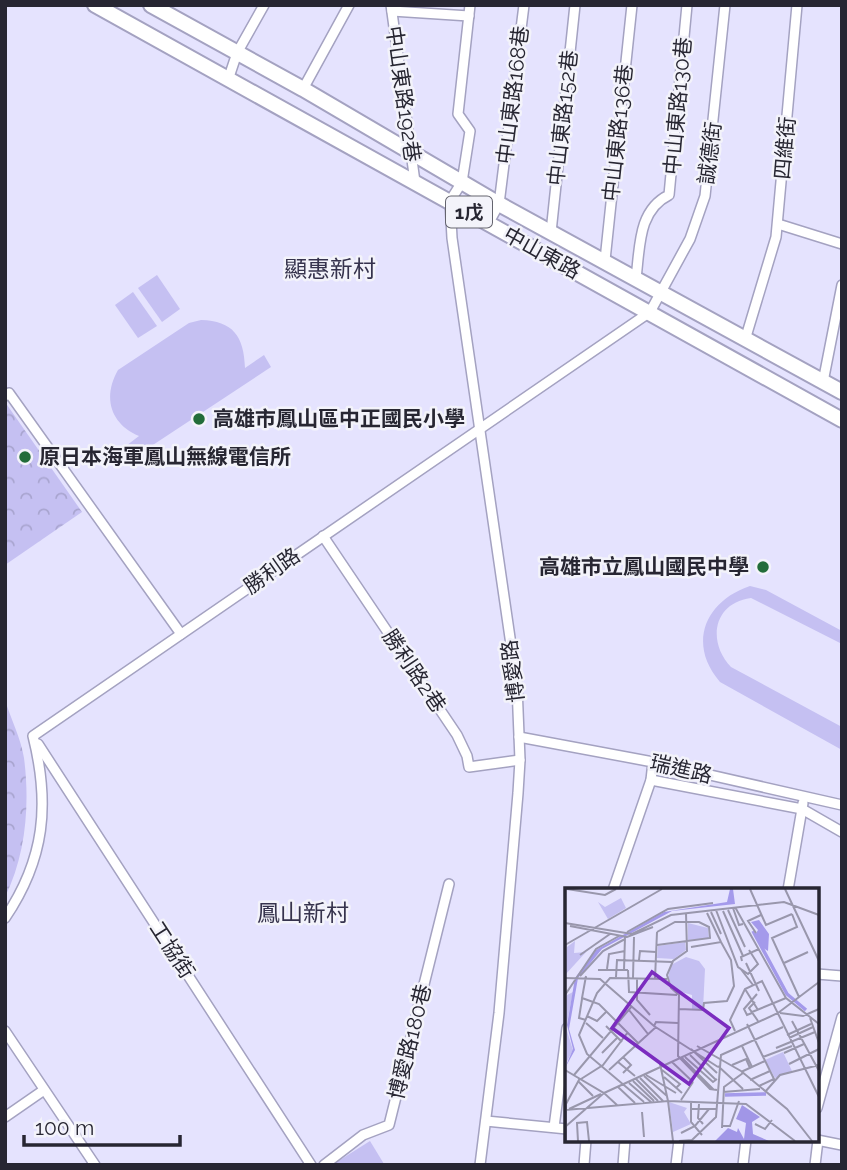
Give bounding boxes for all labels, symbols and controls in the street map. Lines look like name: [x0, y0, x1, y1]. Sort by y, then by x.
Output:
street label: 中山東路192巷: [382, 24, 425, 164]
street label: 中山東路168巷: [492, 24, 533, 165]
street label: 中山東路130巷: [659, 36, 696, 176]
street label: 中山東路152巷: [543, 49, 582, 187]
street label: 中山東路136巷: [598, 63, 637, 203]
street label: 四維街: [769, 115, 800, 180]
street label: 誠德街: [693, 120, 726, 186]
road number: 1戊: [446, 196, 492, 228]
street label: 中山東路: [499, 221, 585, 284]
district label: 顯惠新村: [284, 255, 376, 282]
place label: 高雄市鳳山區中正國民小學: [213, 406, 465, 431]
marker: 高雄市鳳山區中正國民小學: [191, 411, 207, 427]
place label: 原日本海軍鳳山無線電信所: [39, 444, 291, 469]
marker: 原日本海軍鳳山無線電信所: [17, 449, 33, 465]
street label: 勝利路: [239, 542, 305, 599]
place label: 高雄市立鳳山國民中學: [539, 554, 749, 579]
marker: 高雄市立鳳山國民中學: [755, 559, 771, 575]
street label: 勝利路2巷: [378, 624, 451, 717]
street label: 博愛路: [496, 638, 529, 704]
street label: 瑞進路: [648, 749, 715, 788]
inset map: [565, 888, 819, 1142]
district label: 鳳山新村: [257, 899, 349, 926]
street label: 工協街: [145, 917, 200, 983]
street label: 博愛路180巷: [383, 981, 436, 1102]
scale bar: [24, 1104, 180, 1148]
text: 100 m: [35, 1115, 94, 1140]

